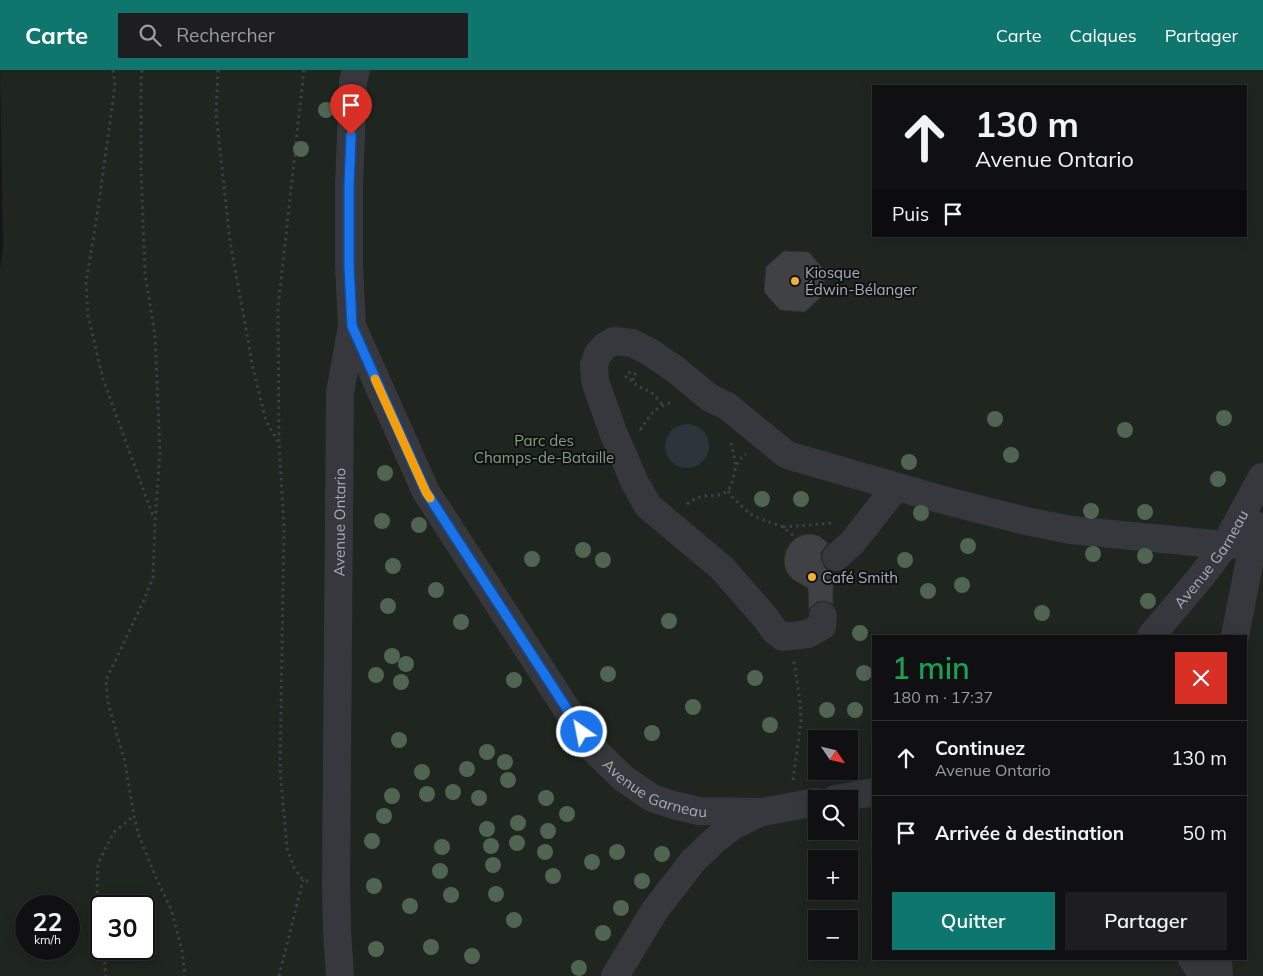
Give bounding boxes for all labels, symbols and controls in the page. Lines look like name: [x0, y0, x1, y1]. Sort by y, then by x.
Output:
search box: [118, 13, 468, 58]
text: Carte: [25, 20, 88, 50]
icon: search: [136, 21, 164, 49]
text: Rechercher: [176, 23, 275, 47]
text: Carte: [996, 24, 1042, 47]
text: Calques: [1070, 24, 1137, 47]
text: Partager: [1165, 24, 1238, 47]
pin: [330, 84, 372, 135]
icon: arrive: [337, 91, 365, 119]
text: 130 m: [975, 102, 1079, 146]
icon: ahead: [892, 105, 957, 170]
text: Avenue Ontario: [975, 145, 1134, 173]
icon: arrive: [939, 200, 967, 228]
text: Puis: [892, 202, 929, 226]
place label: Kiosque Édwin-Bélanger: [805, 263, 917, 299]
marker: Kiosque Édwin-Bélanger: [789, 275, 801, 287]
park label: Parc des Champs-de-Bataille: [474, 431, 614, 467]
street label: Avenue Ontario: [329, 468, 349, 576]
street label: Avenue Garneau: [1169, 506, 1252, 612]
place label: Café Smith: [822, 568, 898, 587]
marker: Café Smith: [806, 571, 818, 583]
text: 1 min: [892, 649, 970, 687]
button: close: [1175, 652, 1227, 704]
text: 180 m · 17:37: [892, 687, 993, 707]
position arrow: [555, 705, 607, 757]
north arrow: [808, 730, 858, 780]
map controls: [808, 730, 858, 960]
text: Continuez: [935, 736, 1025, 760]
icon: ahead: [892, 744, 920, 772]
text: 130 m: [1171, 746, 1227, 770]
street label: Avenue Garneau: [599, 754, 707, 821]
text: Avenue Ontario: [935, 760, 1051, 780]
button: search: [808, 790, 858, 840]
icon: arrive: [892, 819, 920, 847]
text: Arrivée à destination: [935, 821, 1124, 845]
text: 50 m: [1183, 821, 1227, 845]
button: +: [808, 850, 858, 900]
button: Quitter: [892, 892, 1055, 950]
button: Partager: [1065, 892, 1227, 950]
speed limit sign: 30: [90, 895, 155, 960]
text: 22: [32, 906, 63, 937]
button: −: [808, 910, 858, 960]
text: km/h: [34, 932, 61, 947]

